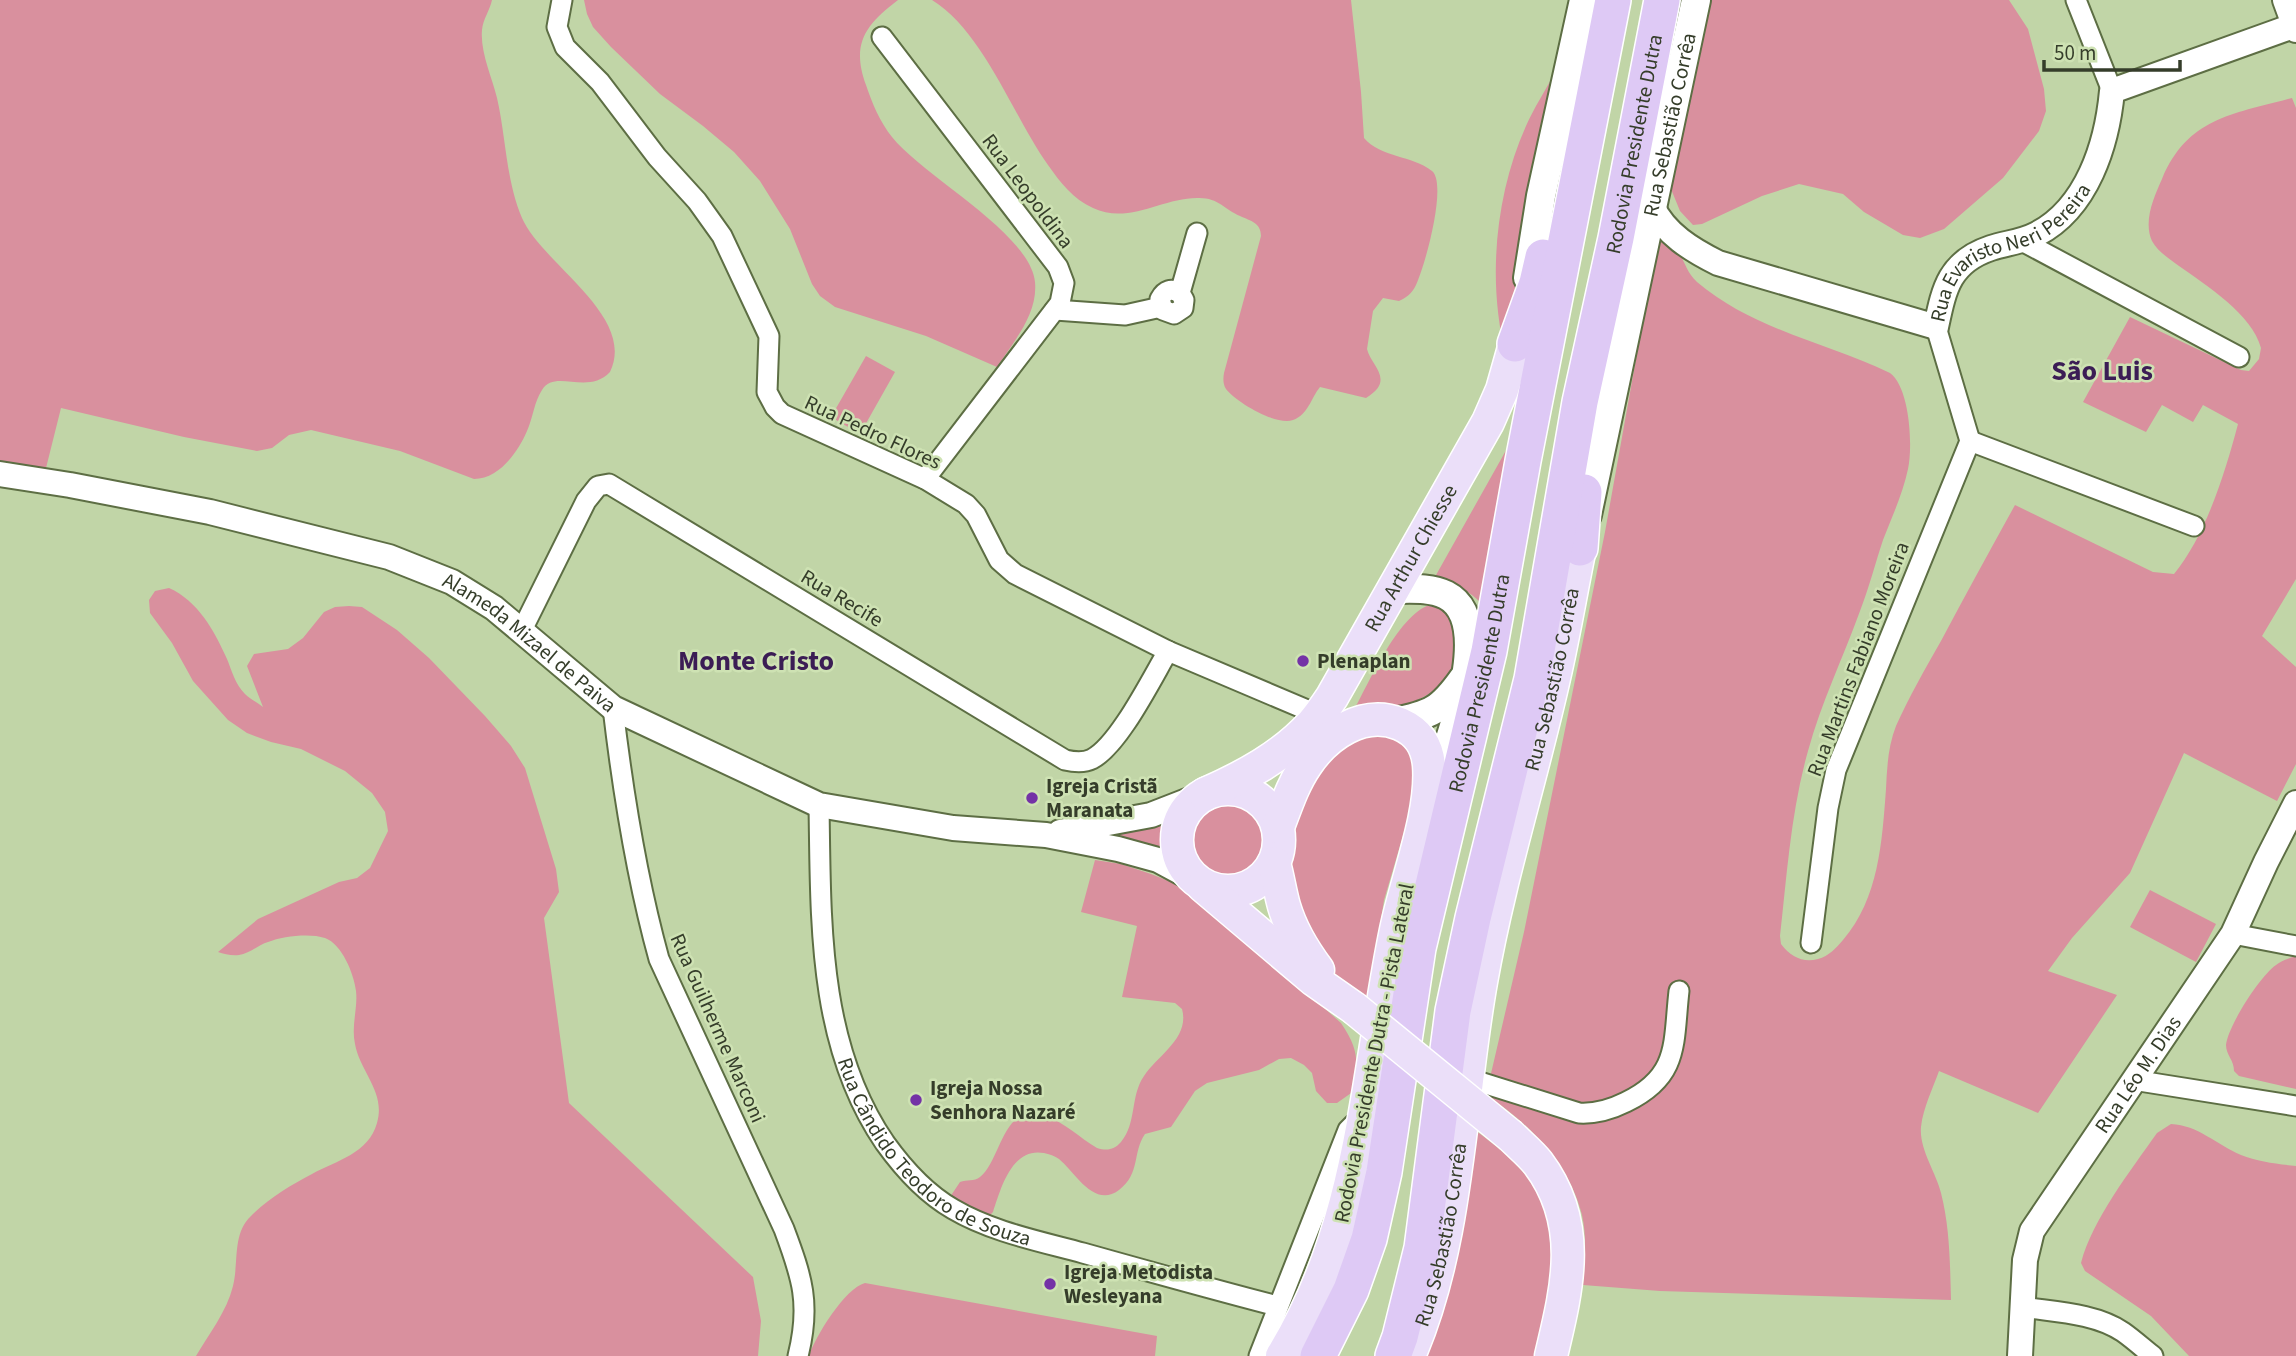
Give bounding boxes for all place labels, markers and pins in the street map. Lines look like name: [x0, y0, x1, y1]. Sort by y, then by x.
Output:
place label: Plenaplan: [1317, 646, 1411, 676]
marker: Plenaplan: [1295, 653, 1311, 669]
place label: Igreja Cristã Maranata: [1046, 771, 1158, 825]
marker: Igreja Cristã Maranata: [1024, 790, 1040, 806]
place label: Igreja Nossa Senhora Nazaré: [930, 1073, 1076, 1127]
marker: Igreja Nossa Senhora Nazaré: [908, 1092, 924, 1108]
place label: Igreja Metodista Wesleyana: [1064, 1257, 1213, 1311]
marker: Igreja Metodista Wesleyana: [1042, 1276, 1058, 1292]

